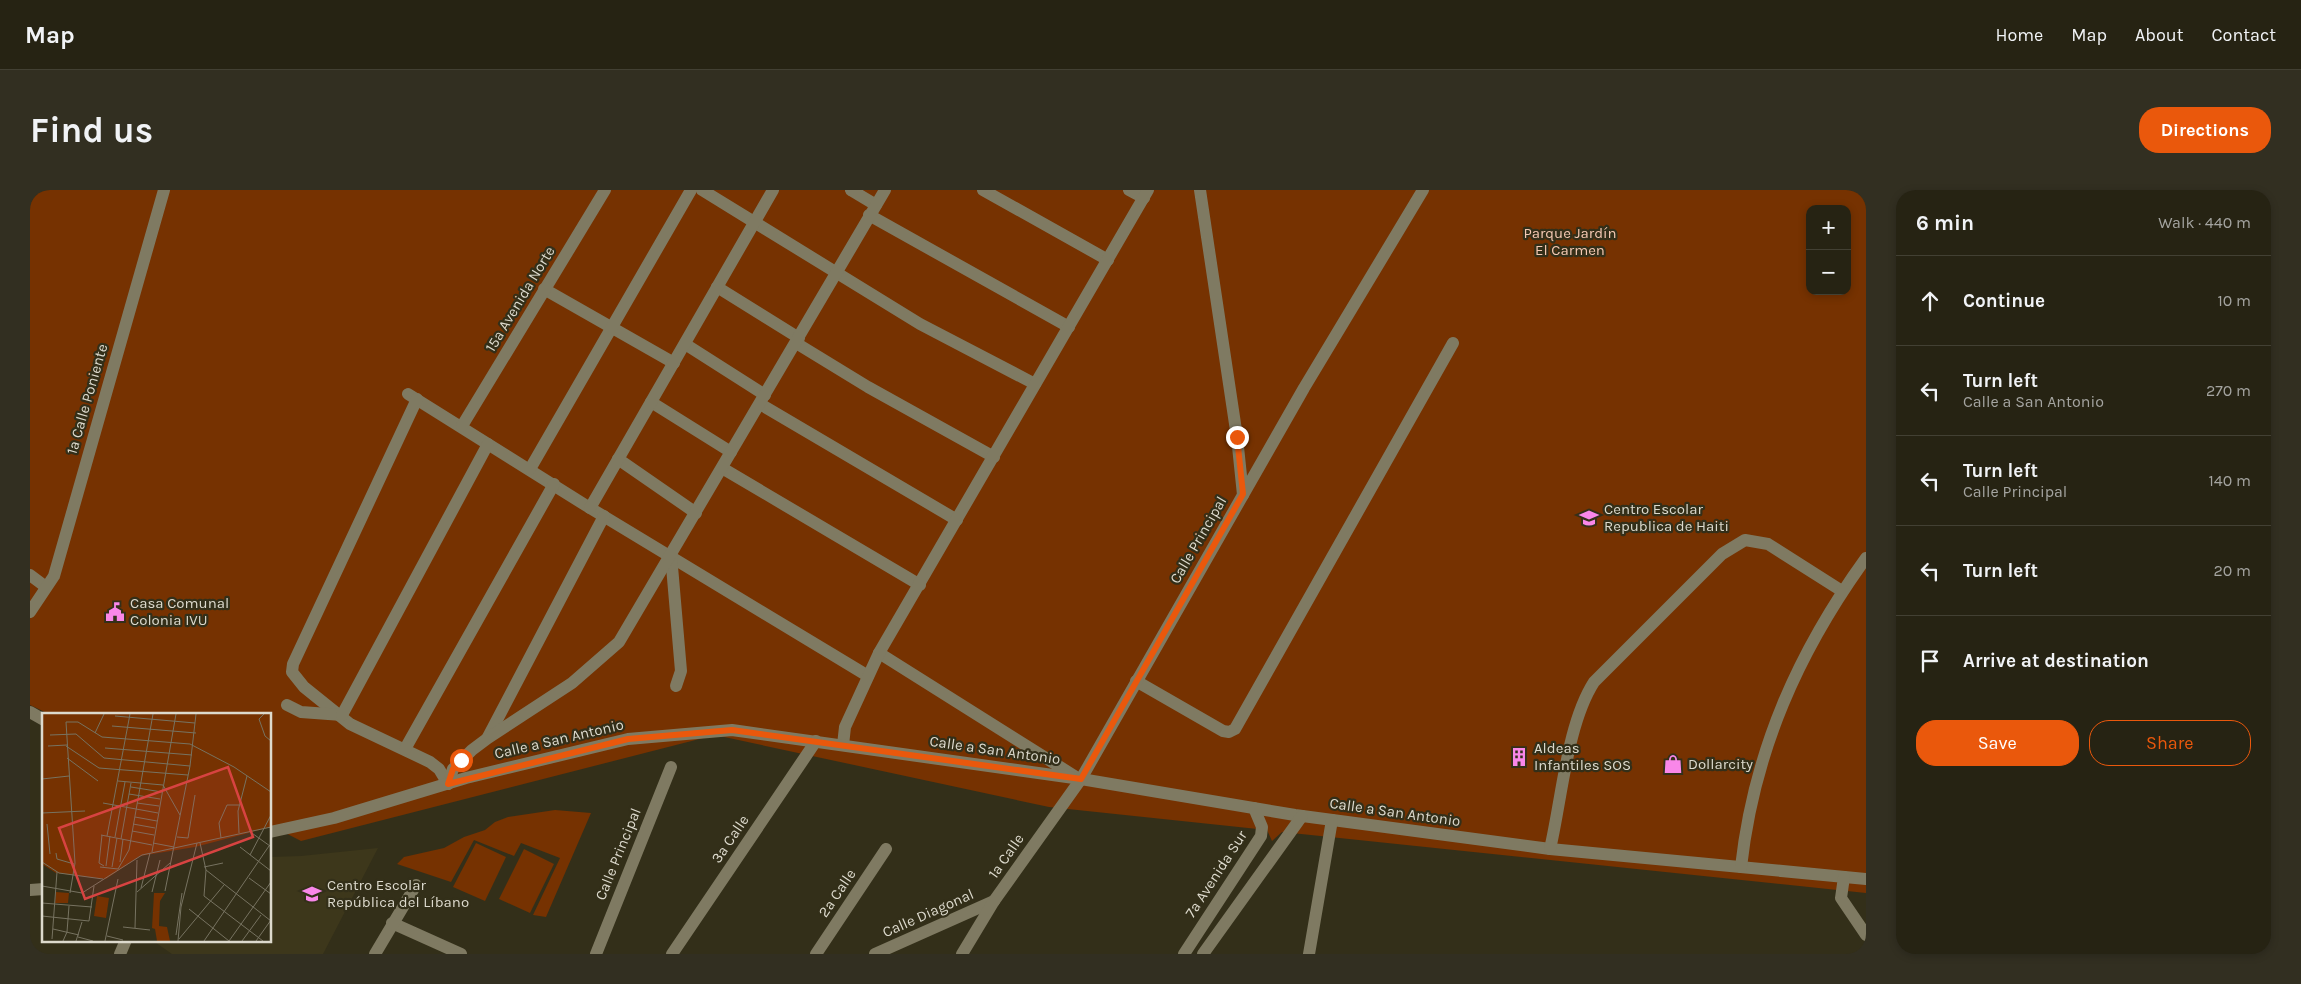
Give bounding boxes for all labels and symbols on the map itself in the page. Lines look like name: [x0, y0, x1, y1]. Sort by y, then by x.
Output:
park label: Parque Jardín El Carmen: [1523, 224, 1617, 259]
street label: 15a Avenida Norte: [481, 243, 559, 355]
street label: 1a Calle Poniente: [63, 342, 111, 456]
route end: [1226, 426, 1249, 449]
street label: Calle Principal: [1166, 493, 1230, 587]
place label: Centro Escolar Republica de Haiti: [1604, 500, 1729, 535]
school or university icon: Centro Escolar Republica de Haiti: [1578, 507, 1600, 529]
place label: Casa Comunal Colonia IVU: [130, 594, 229, 629]
public building icon: Casa Comunal Colonia IVU: [104, 601, 126, 623]
inset map: [42, 713, 271, 942]
street label: Calle a San Antonio: [493, 715, 625, 763]
street label: Calle a San Antonio: [928, 732, 1062, 768]
place label: Aldeas Infantiles SOS: [1534, 739, 1631, 774]
building icon: Aldeas Infantiles SOS: [1508, 746, 1530, 768]
route start: [450, 749, 473, 772]
shop icon: Dollarcity: [1662, 753, 1684, 775]
place label: Dollarcity: [1688, 755, 1753, 773]
street label: Calle a San Antonio: [1328, 794, 1462, 830]
street label: Calle Principal: [591, 805, 645, 903]
street label: 3a Calle: [707, 811, 753, 867]
street label: 7a Avenida Sur: [1181, 827, 1251, 921]
street label: 1a Calle: [984, 830, 1028, 882]
street label: 2a Calle: [814, 866, 860, 920]
place label: Centro Escolar República del Líbano: [327, 876, 469, 911]
school or university icon: Centro Escolar República del Líbano: [301, 883, 323, 905]
street label: Calle Diagonal: [880, 885, 976, 941]

